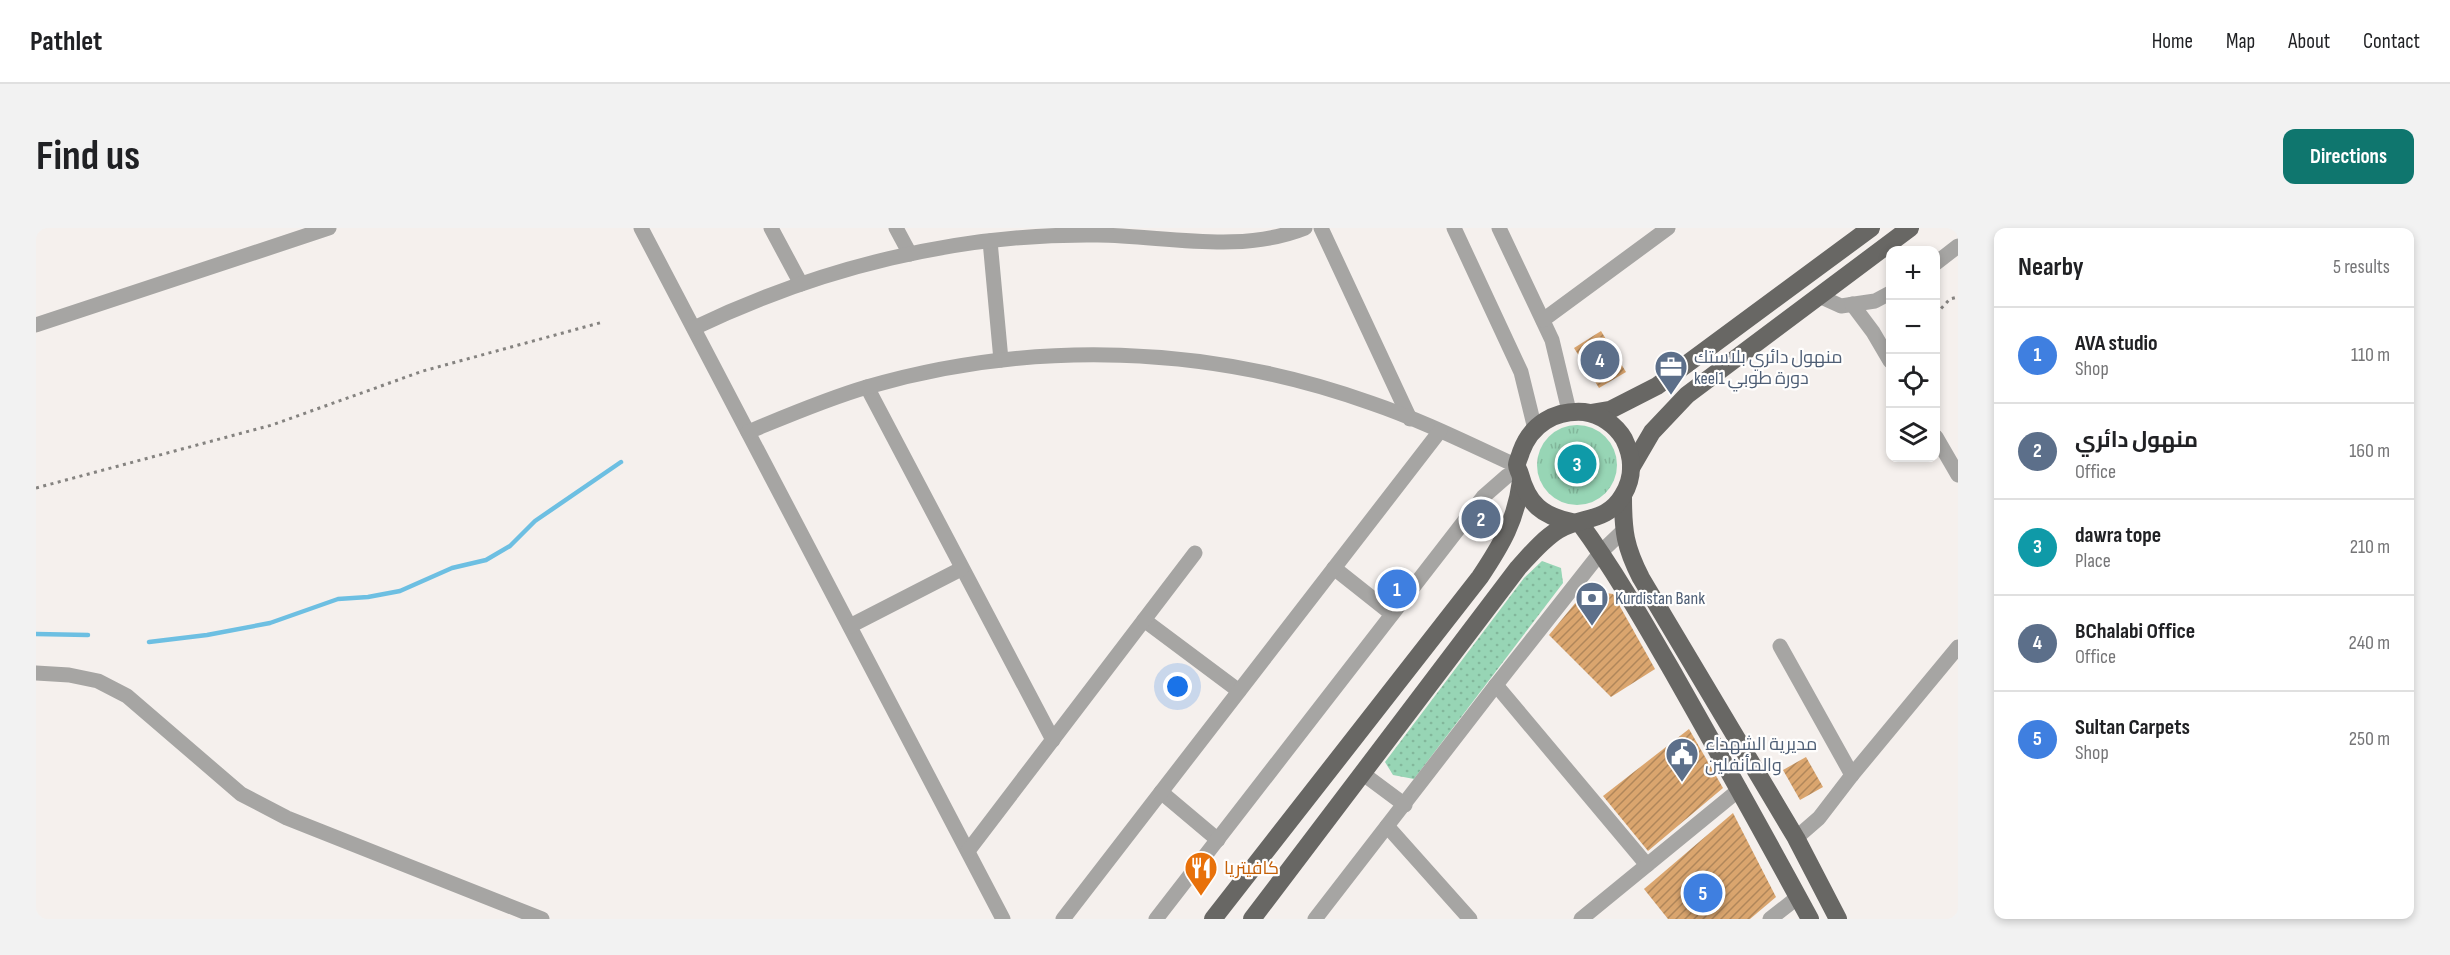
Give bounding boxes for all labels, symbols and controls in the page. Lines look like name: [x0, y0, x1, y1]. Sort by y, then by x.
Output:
text: Pathlet: [30, 25, 102, 58]
text: Home: [2152, 29, 2193, 54]
text: Map: [2226, 29, 2255, 54]
text: About: [2288, 29, 2330, 54]
text: Contact: [2363, 29, 2420, 54]
button: Directions: [2283, 129, 2414, 184]
text: Find us: [36, 131, 140, 182]
map controls: [1886, 246, 1940, 462]
button: +: [1886, 246, 1940, 300]
text: Nearby: [2018, 252, 2084, 283]
text: 5 results: [2333, 255, 2390, 279]
button: −: [1886, 300, 1940, 354]
text: AVA studio: [2075, 330, 2158, 357]
pin: 4: [1580, 338, 1620, 382]
text: 1: [2034, 343, 2041, 367]
text: 110 m: [2351, 343, 2390, 367]
place label: منهول دائري بلاستك keel1 دورة طوبي: [1694, 347, 1842, 392]
office icon: منهول دائري بلاستك keel1 دورة طوبي: [1653, 349, 1689, 396]
button: locate: [1886, 354, 1940, 408]
text: Shop: [2075, 357, 2109, 381]
button: layers: [1886, 408, 1940, 462]
text: منهول دائري: [2075, 427, 2198, 454]
text: 2: [2033, 439, 2042, 463]
text: 160 m: [2349, 439, 2390, 463]
pin: 3: [1558, 442, 1596, 486]
text: Office: [2075, 460, 2116, 484]
pin: 2: [1462, 496, 1500, 542]
text: dawra tope: [2075, 522, 2161, 549]
text: 3: [2033, 535, 2042, 559]
text: 210 m: [2350, 535, 2390, 559]
text: Place: [2075, 549, 2111, 573]
pin: 1: [1378, 566, 1416, 612]
bank icon: Kurdistan Bank: [1574, 580, 1610, 627]
place label: Kurdistan Bank: [1615, 588, 1705, 609]
text: BChalabi Office: [2075, 618, 2195, 645]
text: 4: [2033, 631, 2042, 655]
text: 240 m: [2349, 631, 2390, 655]
text: Office: [2075, 645, 2116, 669]
your location: [1163, 672, 1192, 701]
text: Sultan Carpets: [2075, 714, 2190, 741]
text: 5: [2033, 727, 2042, 751]
text: 250 m: [2349, 727, 2390, 751]
place label: مديرية الشهداء والمأنفلين: [1705, 734, 1817, 776]
public building icon: مديرية الشهداء والمأنفلين: [1664, 736, 1700, 783]
text: Shop: [2075, 741, 2109, 765]
restaurant icon: كافيتريا: [1183, 850, 1219, 897]
place label: كافيتريا: [1224, 858, 1279, 879]
pin: 5: [1684, 870, 1722, 916]

